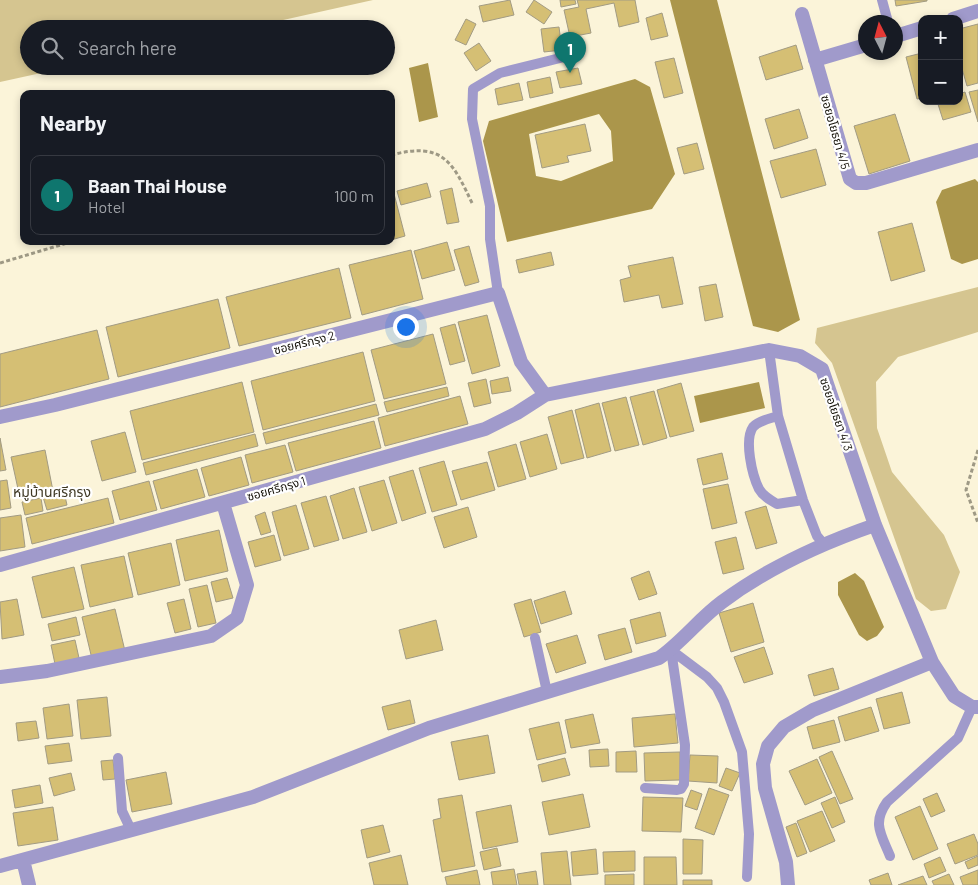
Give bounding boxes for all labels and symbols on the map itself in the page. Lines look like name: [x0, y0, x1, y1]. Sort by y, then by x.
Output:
north arrow: [858, 15, 903, 60]
pin: 1: [554, 32, 586, 73]
street label: ซอยอโยธยา 4/5: [819, 93, 853, 171]
your location: [393, 314, 419, 340]
street label: ซอยศรีกรุง 2: [272, 328, 336, 357]
street label: ซอยอโยธยา 4/3: [818, 376, 856, 452]
street label: ซอยศรีกรุง 1: [245, 473, 307, 504]
district label: หมู่บ้านศรีกรุง: [13, 483, 91, 501]

